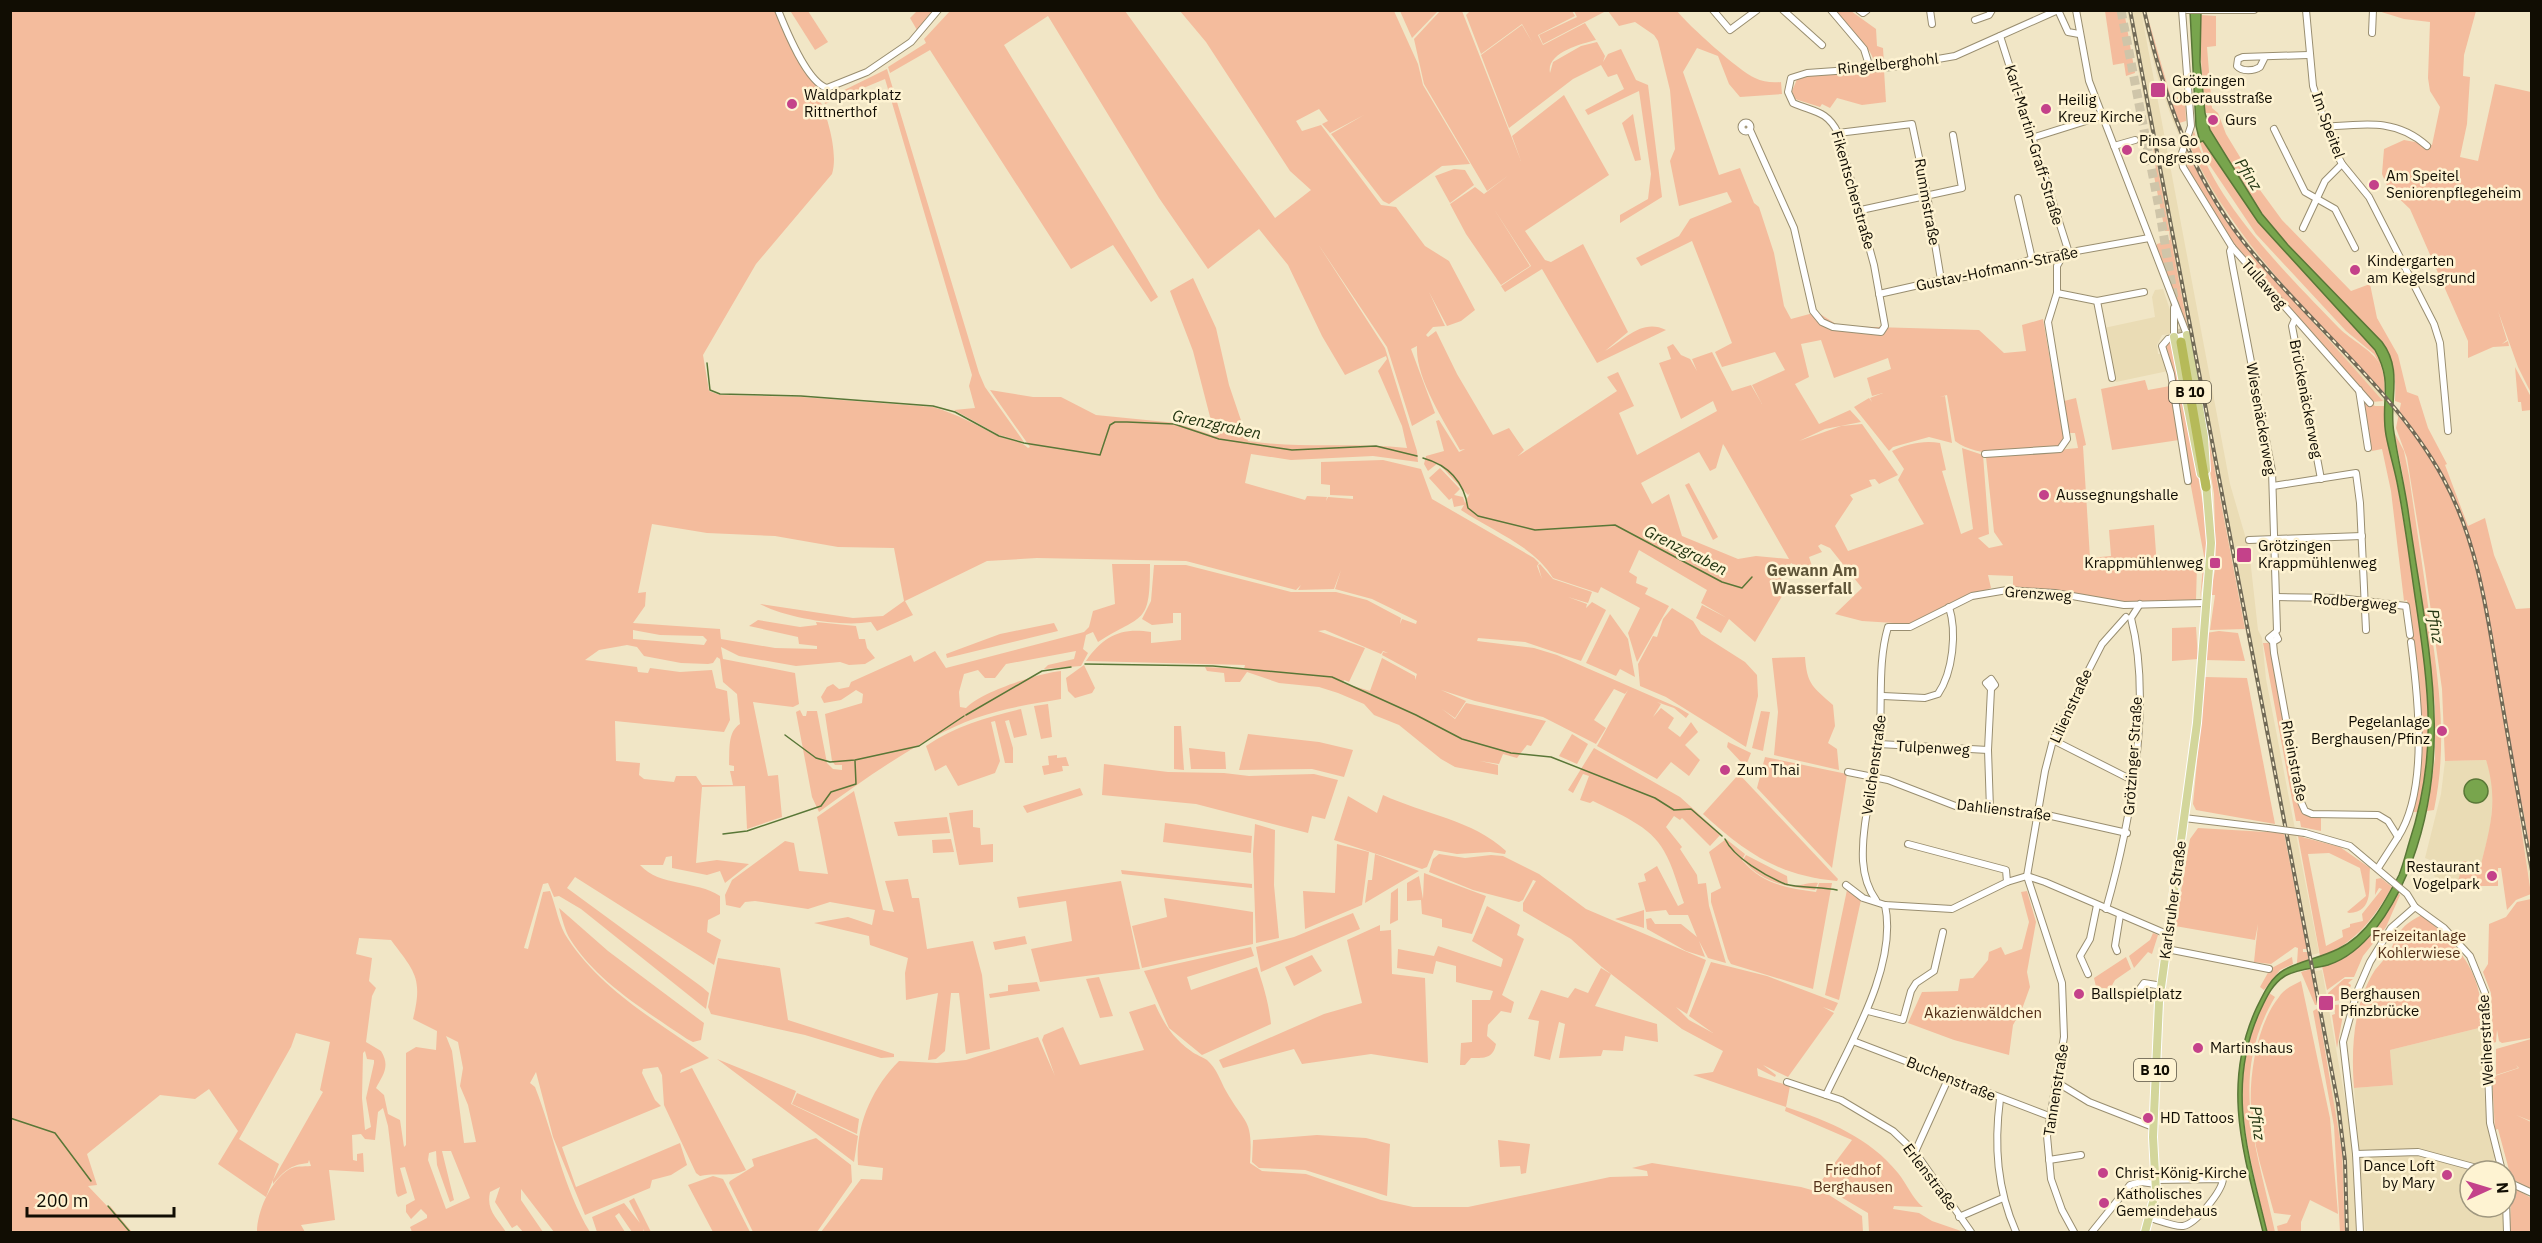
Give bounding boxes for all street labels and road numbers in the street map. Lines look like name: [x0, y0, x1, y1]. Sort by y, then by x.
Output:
street label: Ringelberghohl: [1836, 49, 1939, 78]
street label: Karl-Martin-Graff-Straße: [2001, 62, 2068, 227]
street label: Im Speitel: [2308, 89, 2349, 161]
street label: Fikentscherstraße: [1827, 128, 1880, 251]
street label: Rummstraße: [1910, 157, 1944, 247]
street label: Gustav-Hofmann-Straße: [1914, 242, 2080, 295]
street label: Tullaweg: [2238, 255, 2291, 313]
street label: Brückenäckerweg: [2286, 338, 2327, 460]
street label: Wiesenäckerweg: [2242, 361, 2281, 477]
road number: B 10: [2169, 381, 2211, 403]
street label: Grenzweg: [2004, 582, 2072, 605]
street label: Rodbergweg: [2312, 588, 2398, 615]
street label: Lilienstraße: [2045, 666, 2096, 746]
street label: Grötzinger Straße: [2119, 696, 2146, 816]
street label: Veilchenstraße: [1857, 713, 1890, 816]
street label: Rheinstraße: [2277, 719, 2312, 803]
street label: Tulpenweg: [1896, 736, 1970, 759]
street label: Dahlienstraße: [1956, 794, 2052, 825]
street label: Karlsruher Straße: [2155, 840, 2190, 960]
street label: Weiherstraße: [2474, 994, 2497, 1086]
street label: Tannenstraße: [2039, 1042, 2072, 1137]
street label: Buchenstraße: [1904, 1052, 1999, 1105]
road number: B 10: [2134, 1059, 2176, 1081]
street label: Erlenstraße: [1899, 1139, 1962, 1214]

